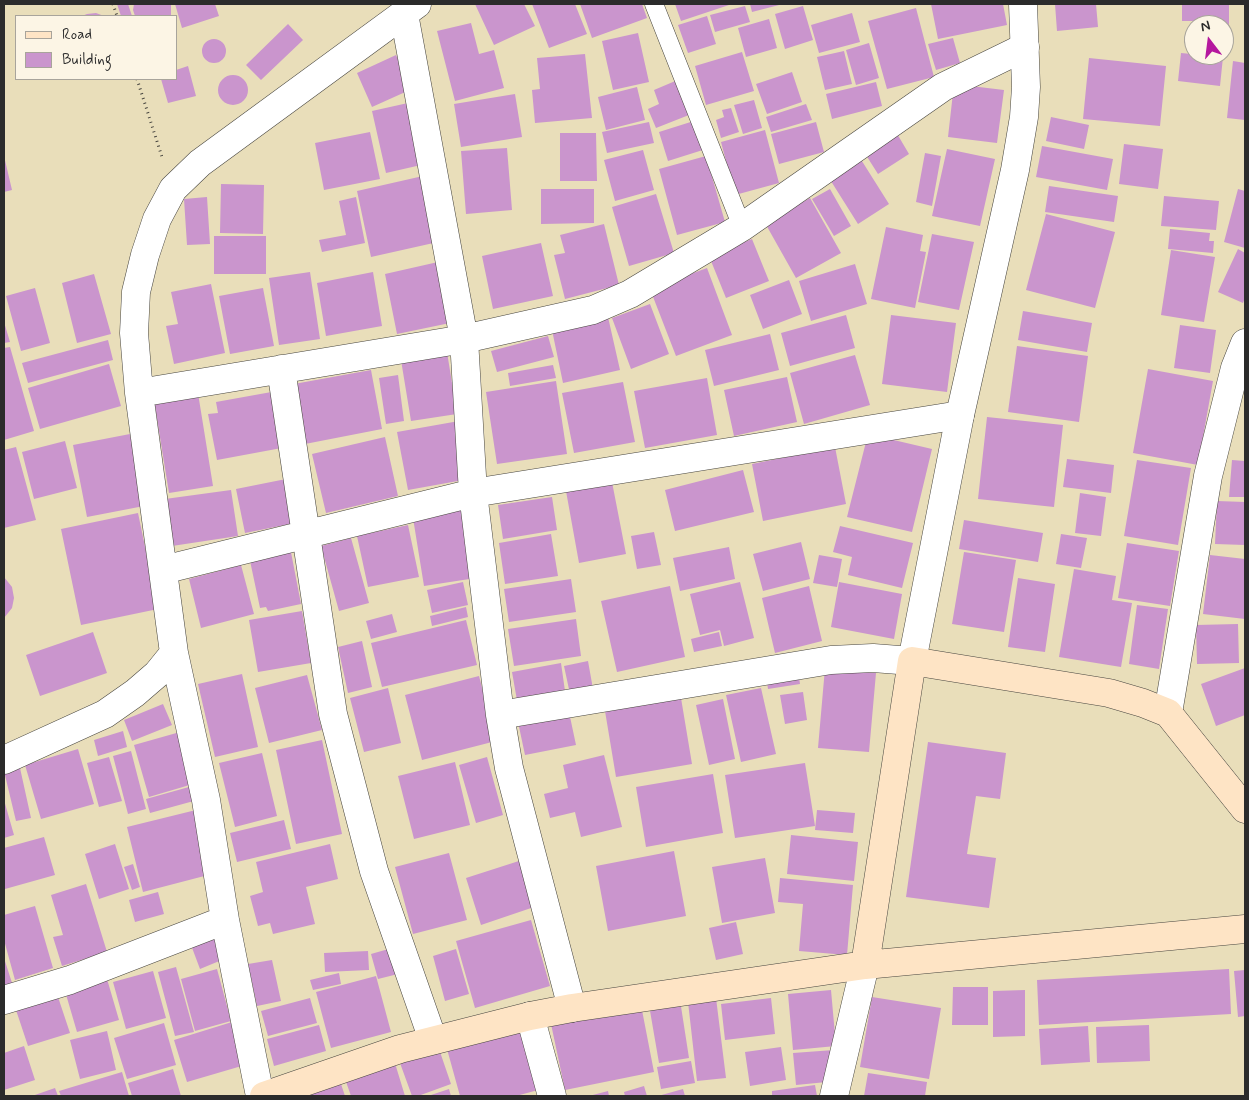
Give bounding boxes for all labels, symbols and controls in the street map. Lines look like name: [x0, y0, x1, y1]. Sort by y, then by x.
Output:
legend: [15, 15, 178, 80]
north arrow: [1184, 15, 1234, 65]
text: N: [1199, 17, 1212, 36]
text: Road: [62, 25, 92, 45]
text: Building: [62, 50, 112, 70]

